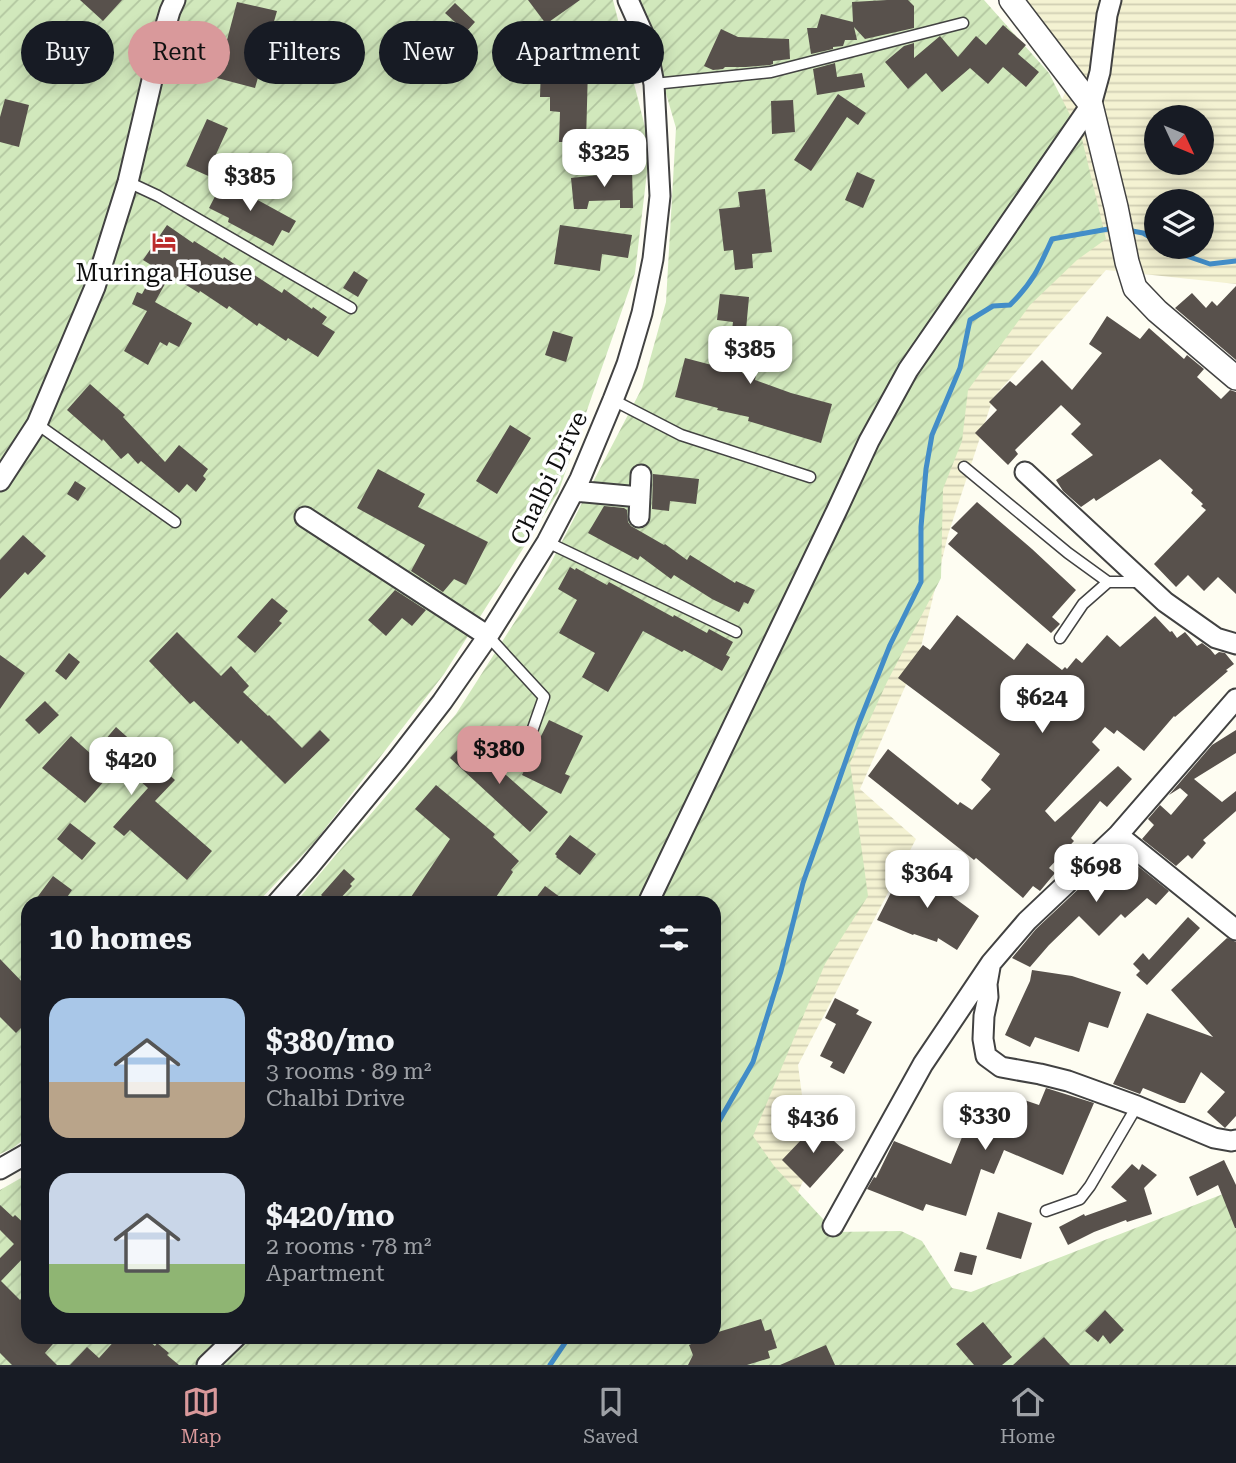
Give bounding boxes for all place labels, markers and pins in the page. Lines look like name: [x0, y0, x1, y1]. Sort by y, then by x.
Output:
pin: $325: [563, 130, 645, 189]
pin: $385: [209, 154, 291, 213]
hotel icon: Muringa House: [150, 228, 178, 256]
place label: Muringa House: [76, 259, 253, 287]
pin: $385: [709, 326, 791, 386]
pin: $624: [1001, 676, 1083, 735]
pin: $380: [458, 726, 540, 786]
pin: $420: [90, 738, 172, 797]
pin: $698: [1055, 844, 1137, 904]
pin: $364: [886, 850, 968, 910]
pin: $330: [944, 1092, 1026, 1152]
pin: $436: [772, 1096, 854, 1155]

